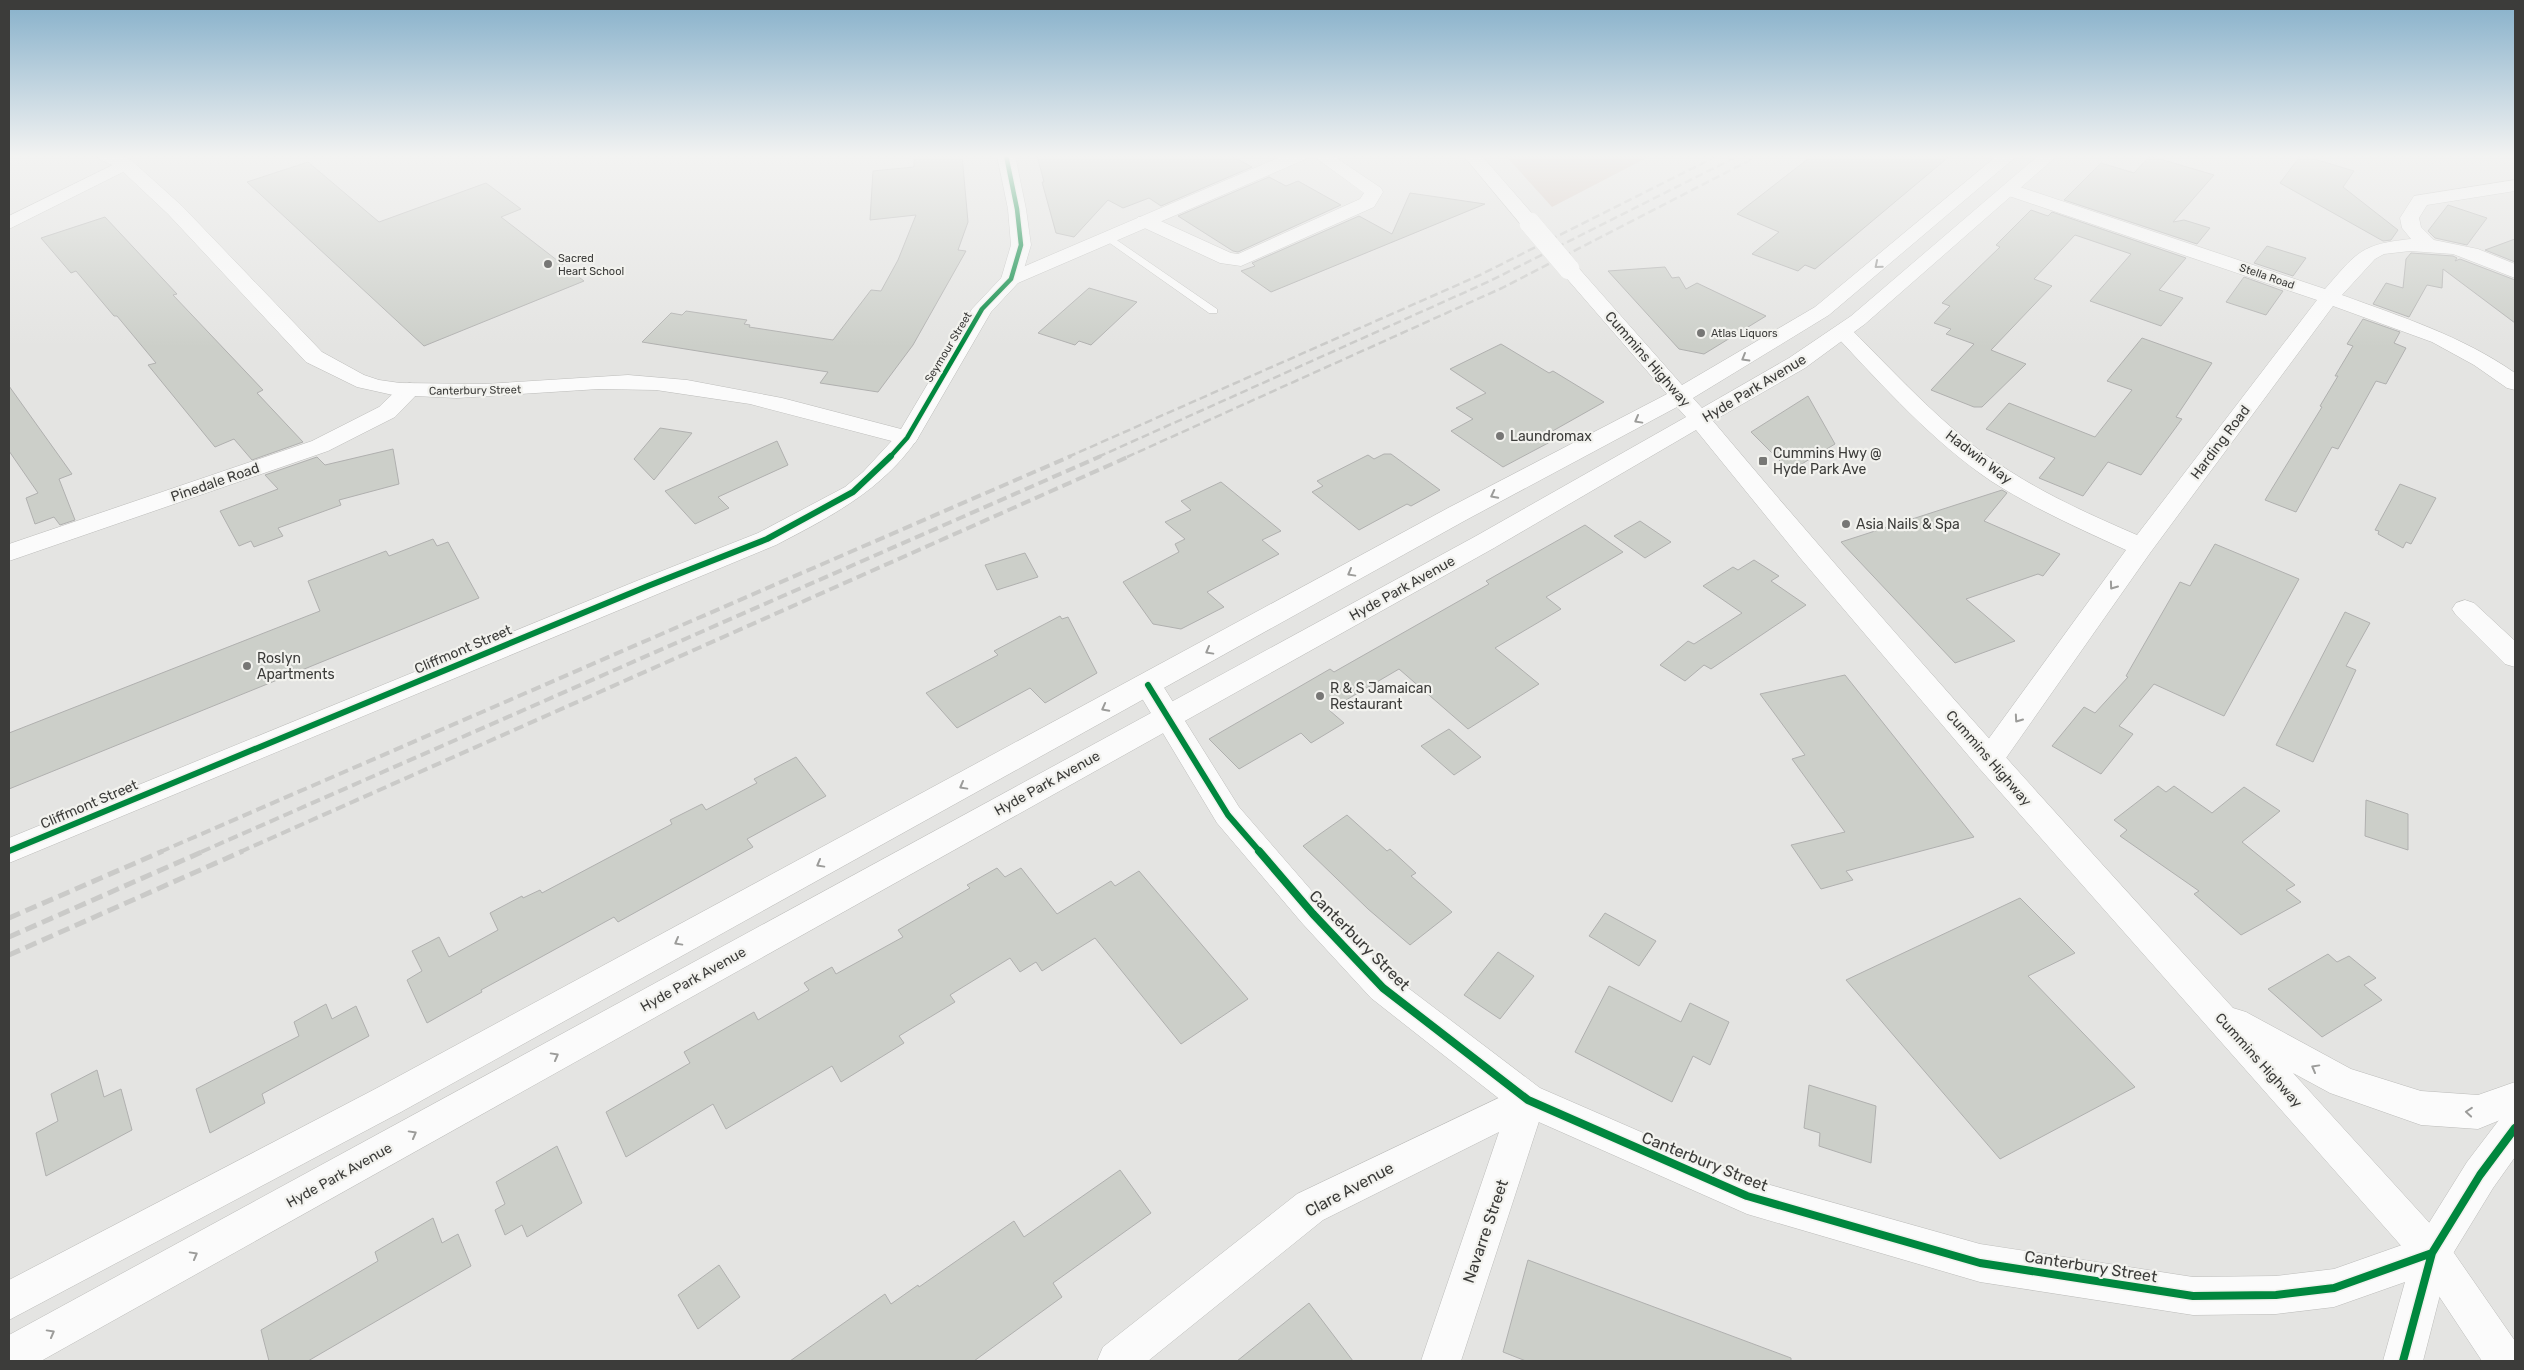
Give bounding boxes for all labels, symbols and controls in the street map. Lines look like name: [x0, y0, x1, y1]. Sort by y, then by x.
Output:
place label: Sacred Heart School: [558, 252, 624, 278]
marker: Sacred Heart School: [542, 258, 554, 270]
one-way arrow: [1874, 259, 1883, 268]
street label: Stella Road: [2238, 261, 2296, 292]
street label: Cummins Highway: [1601, 308, 1694, 411]
street label: Seymour Street: [922, 309, 975, 385]
marker: Atlas Liquors: [1695, 327, 1707, 339]
place label: Atlas Liquors: [1711, 327, 1778, 340]
street label: Hyde Park Avenue: [1699, 351, 1809, 426]
one-way arrow: [1742, 352, 1751, 362]
street label: Canterbury Street: [429, 383, 522, 398]
street label: Harding Road: [2187, 402, 2254, 483]
one-way arrow: [1634, 413, 1643, 423]
street label: Hadwin Way: [1942, 427, 2015, 488]
place label: Laundromax: [1510, 428, 1592, 445]
marker: Laundromax: [1494, 430, 1506, 442]
place label: Cummins Hwy @ Hyde Park Ave: [1773, 445, 1882, 478]
marker: Cummins Hwy @ Hyde Park Ave: [1757, 455, 1769, 467]
street label: Pinedale Road: [169, 459, 262, 506]
one-way arrow: [1490, 489, 1499, 499]
place label: Asia Nails & Spa: [1856, 516, 1960, 533]
marker: Asia Nails & Spa: [1840, 518, 1852, 530]
street label: Hyde Park Avenue: [1346, 552, 1458, 625]
one-way arrow: [1347, 567, 1356, 577]
one-way arrow: [2109, 581, 2119, 590]
street label: Cliffmont Street: [412, 621, 515, 678]
one-way arrow: [1205, 645, 1214, 655]
place label: Roslyn Apartments: [257, 650, 335, 683]
marker: Roslyn Apartments: [241, 660, 253, 672]
place label: R & S Jamaican Restaurant: [1330, 680, 1432, 713]
marker: R & S Jamaican Restaurant: [1314, 690, 1326, 702]
one-way arrow: [1102, 702, 1111, 712]
street label: Cummins Highway: [1942, 707, 2035, 810]
one-way arrow: [2015, 713, 2024, 723]
street label: Hyde Park Avenue: [991, 747, 1103, 820]
street label: Cliffmont Street: [38, 776, 141, 833]
one-way arrow: [959, 780, 968, 790]
one-way arrow: [816, 858, 825, 868]
street label: Canterbury Street: [1305, 886, 1414, 995]
one-way arrow: [674, 936, 683, 946]
street label: Hyde Park Avenue: [637, 943, 749, 1016]
street label: Cummins Highway: [2212, 1009, 2306, 1111]
one-way arrow: [549, 1052, 558, 1062]
one-way arrow: [2311, 1064, 2320, 1074]
one-way arrow: [2465, 1106, 2473, 1117]
street label: Canterbury Street: [1639, 1128, 1771, 1195]
one-way arrow: [407, 1131, 416, 1141]
street label: Hyde Park Avenue: [283, 1139, 395, 1212]
street label: Clare Avenue: [1302, 1158, 1397, 1221]
street label: Navarre Street: [1459, 1177, 1512, 1285]
street label: Canterbury Street: [2023, 1247, 2159, 1286]
one-way arrow: [188, 1251, 197, 1261]
one-way arrow: [46, 1330, 55, 1340]

